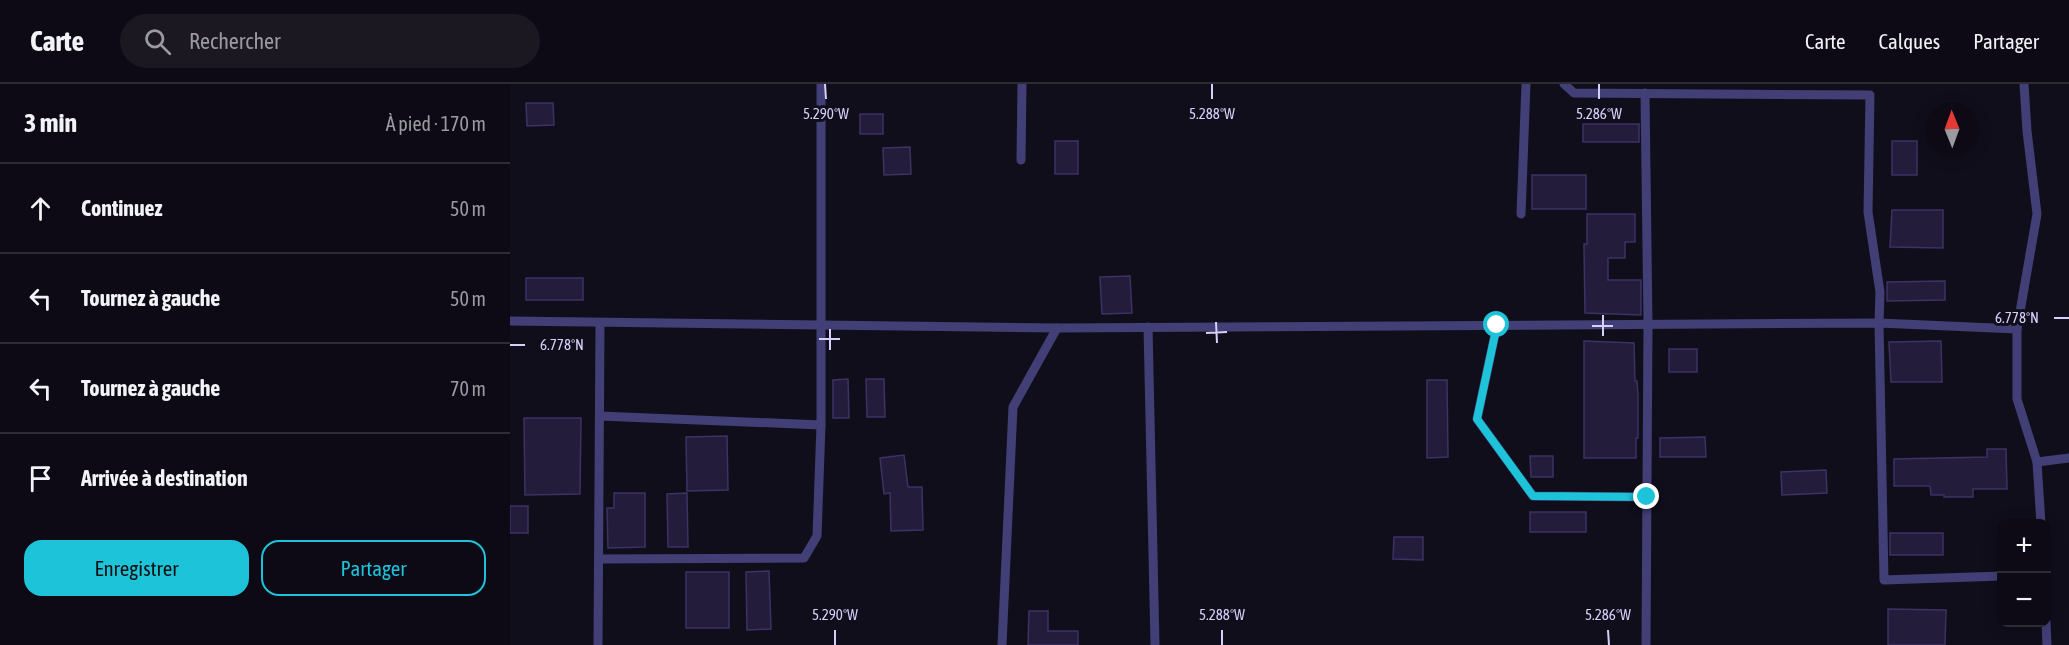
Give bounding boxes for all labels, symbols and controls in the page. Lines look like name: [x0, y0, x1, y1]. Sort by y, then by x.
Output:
search box: [120, 14, 540, 68]
text: Carte: [30, 25, 84, 57]
icon: search: [141, 25, 174, 58]
text: Rechercher: [189, 28, 281, 54]
text: Carte: [1805, 29, 1846, 53]
text: Calques: [1879, 29, 1940, 53]
text: Partager: [1973, 29, 2039, 53]
north arrow: [1925, 102, 1979, 156]
text: 5.290°W: [803, 105, 849, 122]
text: 5.288°W: [1189, 105, 1235, 122]
text: 5.286°W: [1576, 105, 1622, 122]
text: 3 min: [24, 108, 77, 138]
text: À pied · 170 m: [386, 112, 486, 135]
icon: ahead: [24, 192, 57, 225]
text: Continuez: [81, 195, 163, 221]
text: 50 m: [450, 197, 486, 220]
icon: left: [24, 282, 57, 315]
text: Tournez à gauche: [81, 285, 220, 311]
text: 50 m: [450, 287, 486, 310]
text: 6.778°N: [1995, 309, 2039, 326]
route start: [1483, 311, 1509, 337]
text: 6.778°N: [540, 336, 584, 353]
icon: left: [24, 372, 57, 405]
text: Tournez à gauche: [81, 375, 220, 401]
text: 70 m: [450, 377, 486, 400]
icon: arrive: [24, 462, 57, 495]
text: Arrivée à destination: [81, 465, 248, 491]
route end: [1633, 483, 1659, 509]
map controls: [1997, 519, 2051, 627]
button: +: [1997, 519, 2051, 573]
button: Enregistrer: [24, 540, 249, 596]
button: Partager: [261, 540, 486, 596]
button: −: [1997, 573, 2051, 627]
text: 5.290°W: [812, 606, 858, 623]
text: 5.288°W: [1199, 606, 1245, 623]
text: 5.286°W: [1585, 606, 1631, 623]

